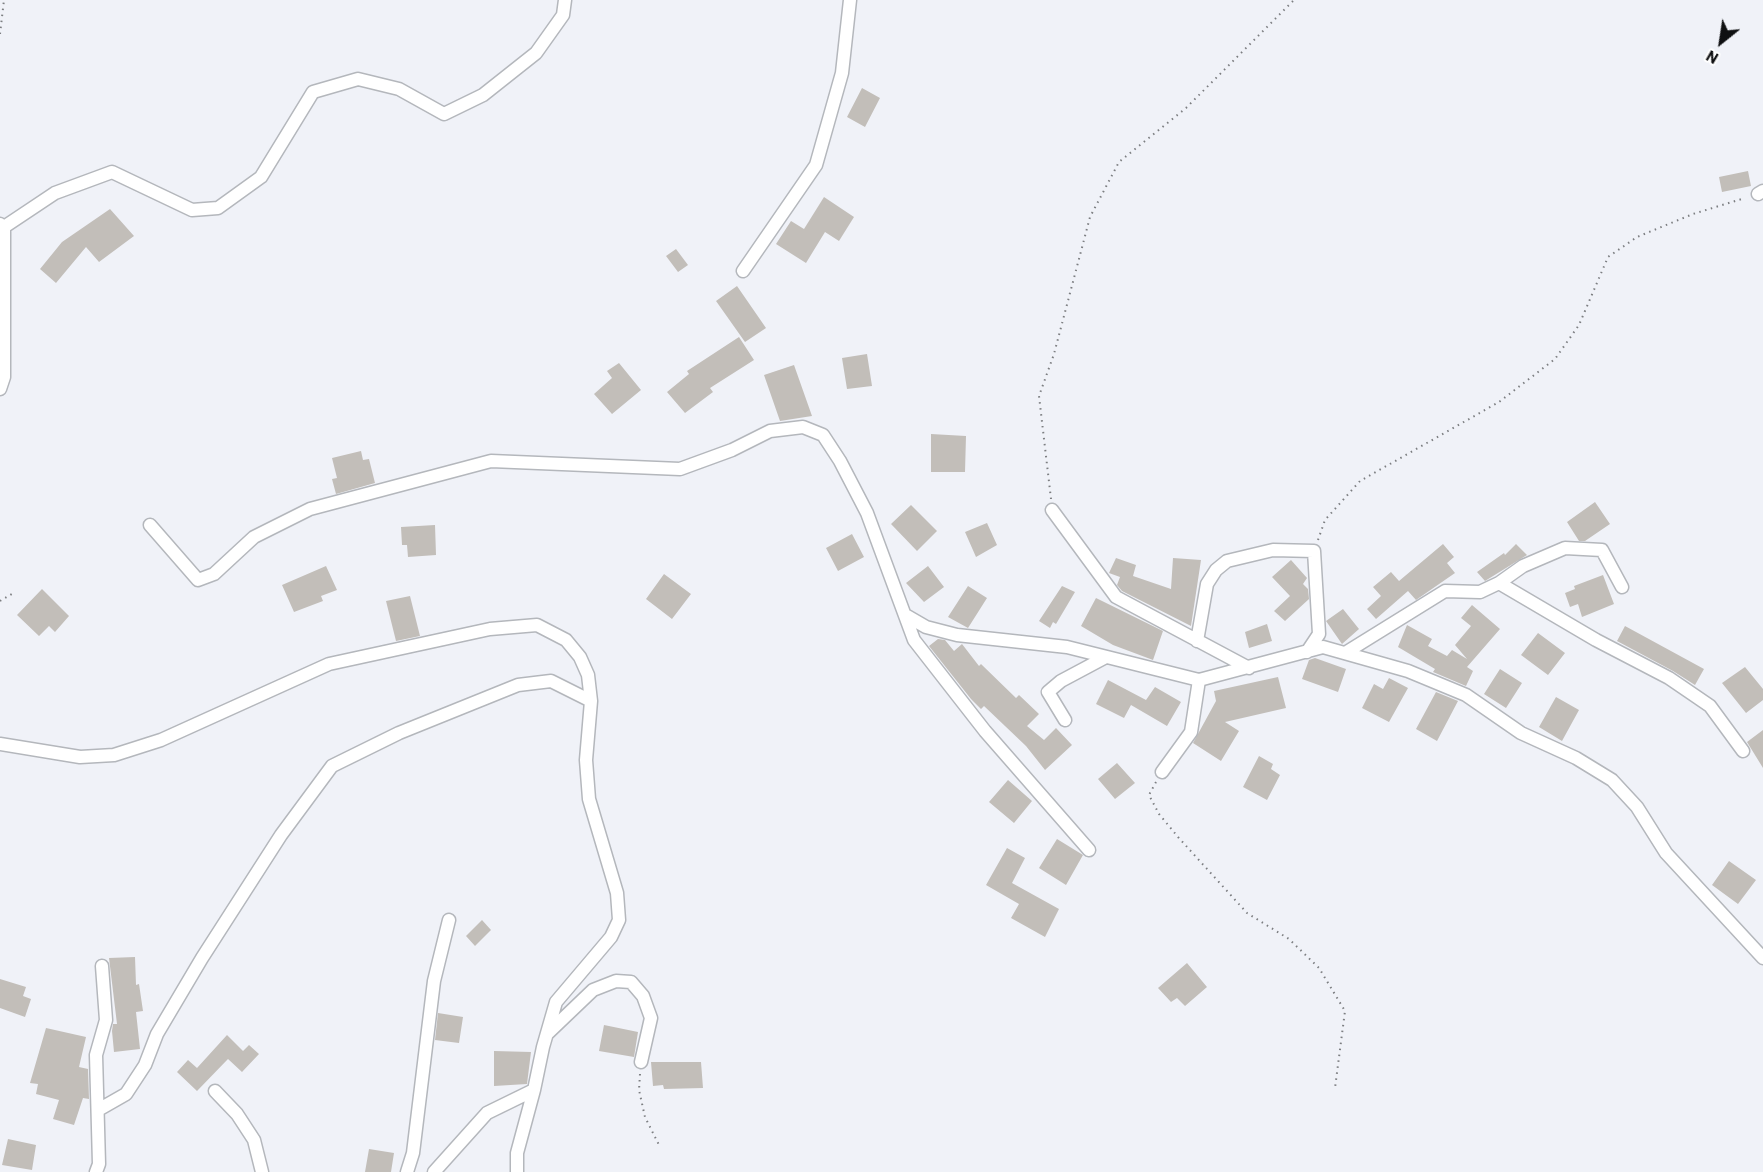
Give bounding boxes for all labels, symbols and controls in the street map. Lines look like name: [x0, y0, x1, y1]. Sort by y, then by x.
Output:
north arrow: [1691, 12, 1751, 72]
text: N: [1702, 47, 1721, 69]

